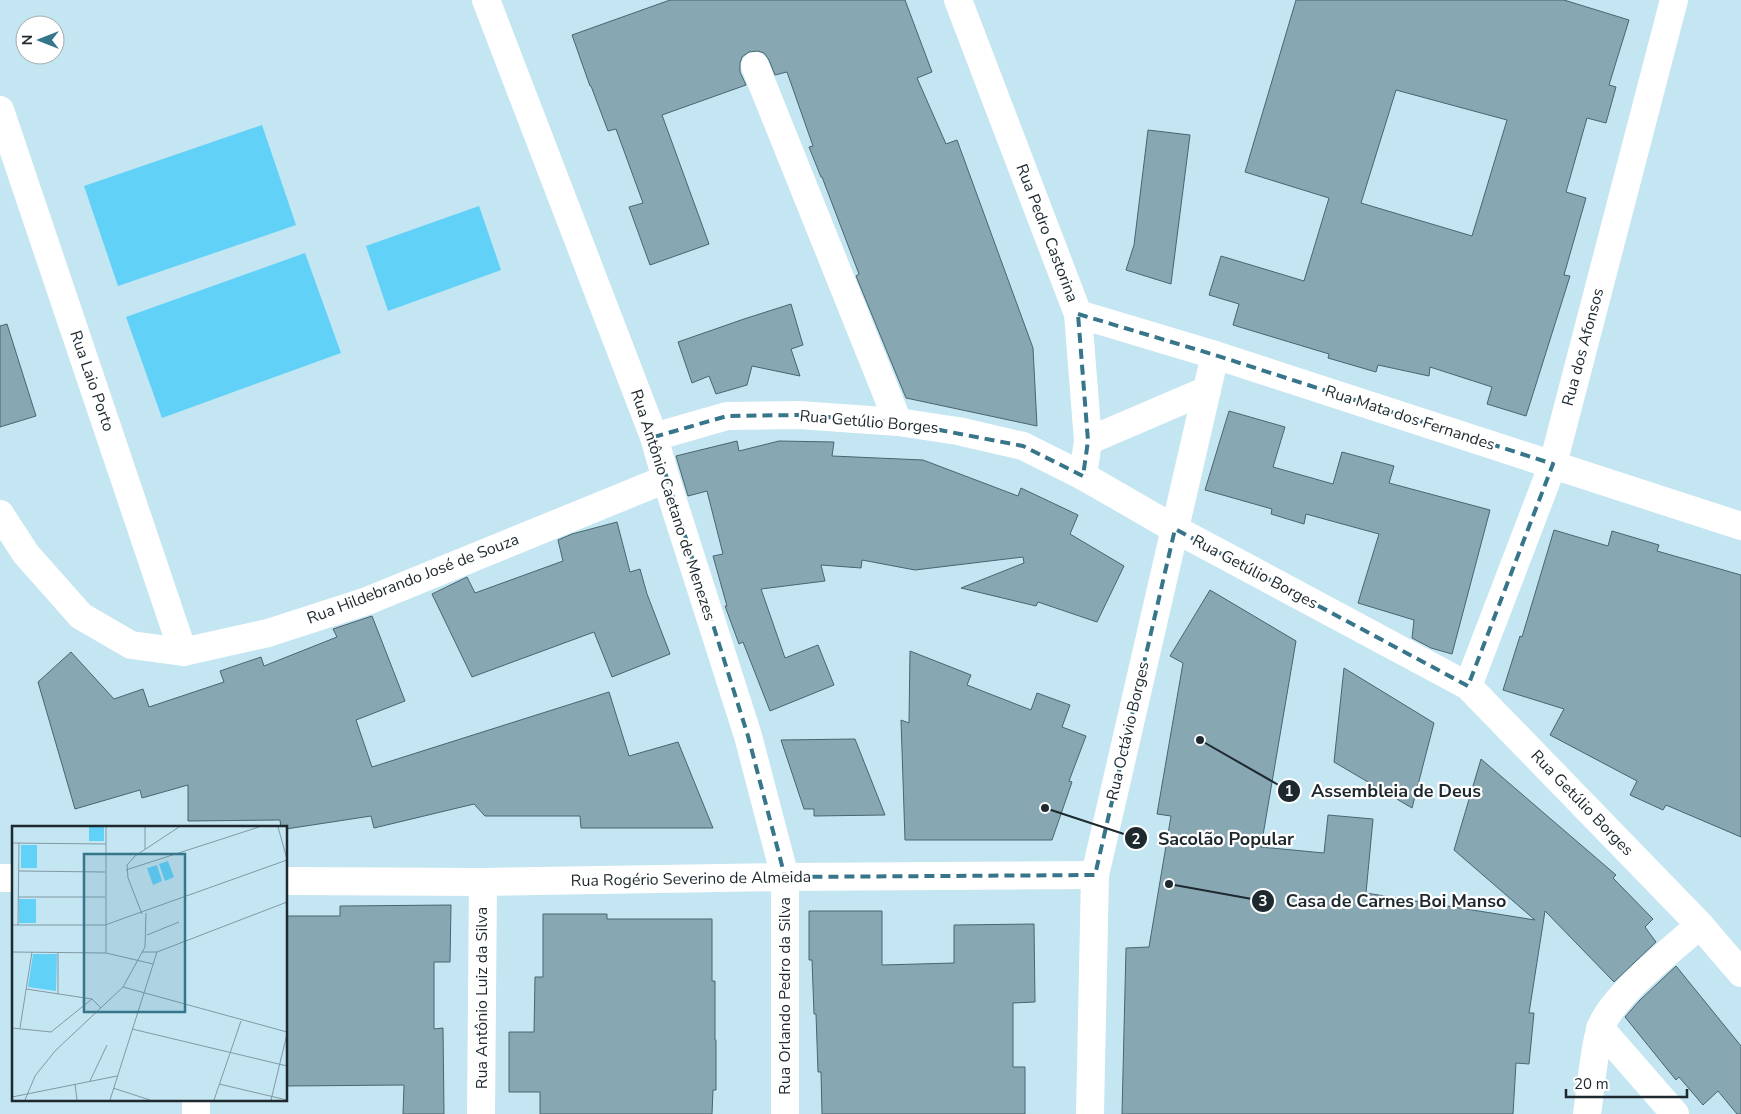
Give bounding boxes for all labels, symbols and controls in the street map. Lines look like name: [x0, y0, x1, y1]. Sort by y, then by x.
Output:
north arrow: [15, 15, 65, 65]
text: N: [18, 35, 37, 45]
street label: Rua Pedro Castorina: [1010, 161, 1084, 305]
street label: Rua dos Afonsos: [1557, 286, 1609, 408]
street label: Rua Laio Porto: [64, 328, 120, 434]
street label: Rua Mata dos Fernandes: [1322, 380, 1498, 456]
street label: Rua Antônio Caetano de Menezes: [625, 386, 721, 624]
street label: Rua Getúlio Borges: [799, 405, 939, 439]
street label: Rua Hildebrando José de Souza: [304, 528, 522, 630]
street label: Rua Getúlio Borges: [1188, 530, 1322, 614]
street label: Rua Octávio Borges: [1101, 659, 1155, 803]
street label: Rua Getúlio Borges: [1526, 745, 1638, 861]
callout: Assembleia de Deus: [1276, 774, 1491, 807]
text: Assembleia de Deus: [1311, 779, 1481, 803]
text: 1: [1284, 781, 1294, 801]
callout: Sacolão Popular: [1123, 822, 1304, 855]
inset map: [12, 826, 288, 1102]
text: Sacolão Popular: [1158, 827, 1294, 851]
text: 2: [1131, 829, 1141, 849]
street label: Rua Rogério Severino de Almeida: [571, 866, 811, 892]
callout: Casa de Carnes Boi Manso: [1251, 885, 1517, 918]
text: Casa de Carnes Boi Manso: [1286, 889, 1506, 913]
text: 3: [1258, 891, 1268, 911]
street label: Rua Orlando Pedro da Silva: [774, 897, 796, 1095]
street label: Rua Antônio Luiz da Silva: [471, 907, 493, 1089]
scale bar: [1566, 1066, 1687, 1098]
text: 20 m: [1574, 1074, 1609, 1094]

